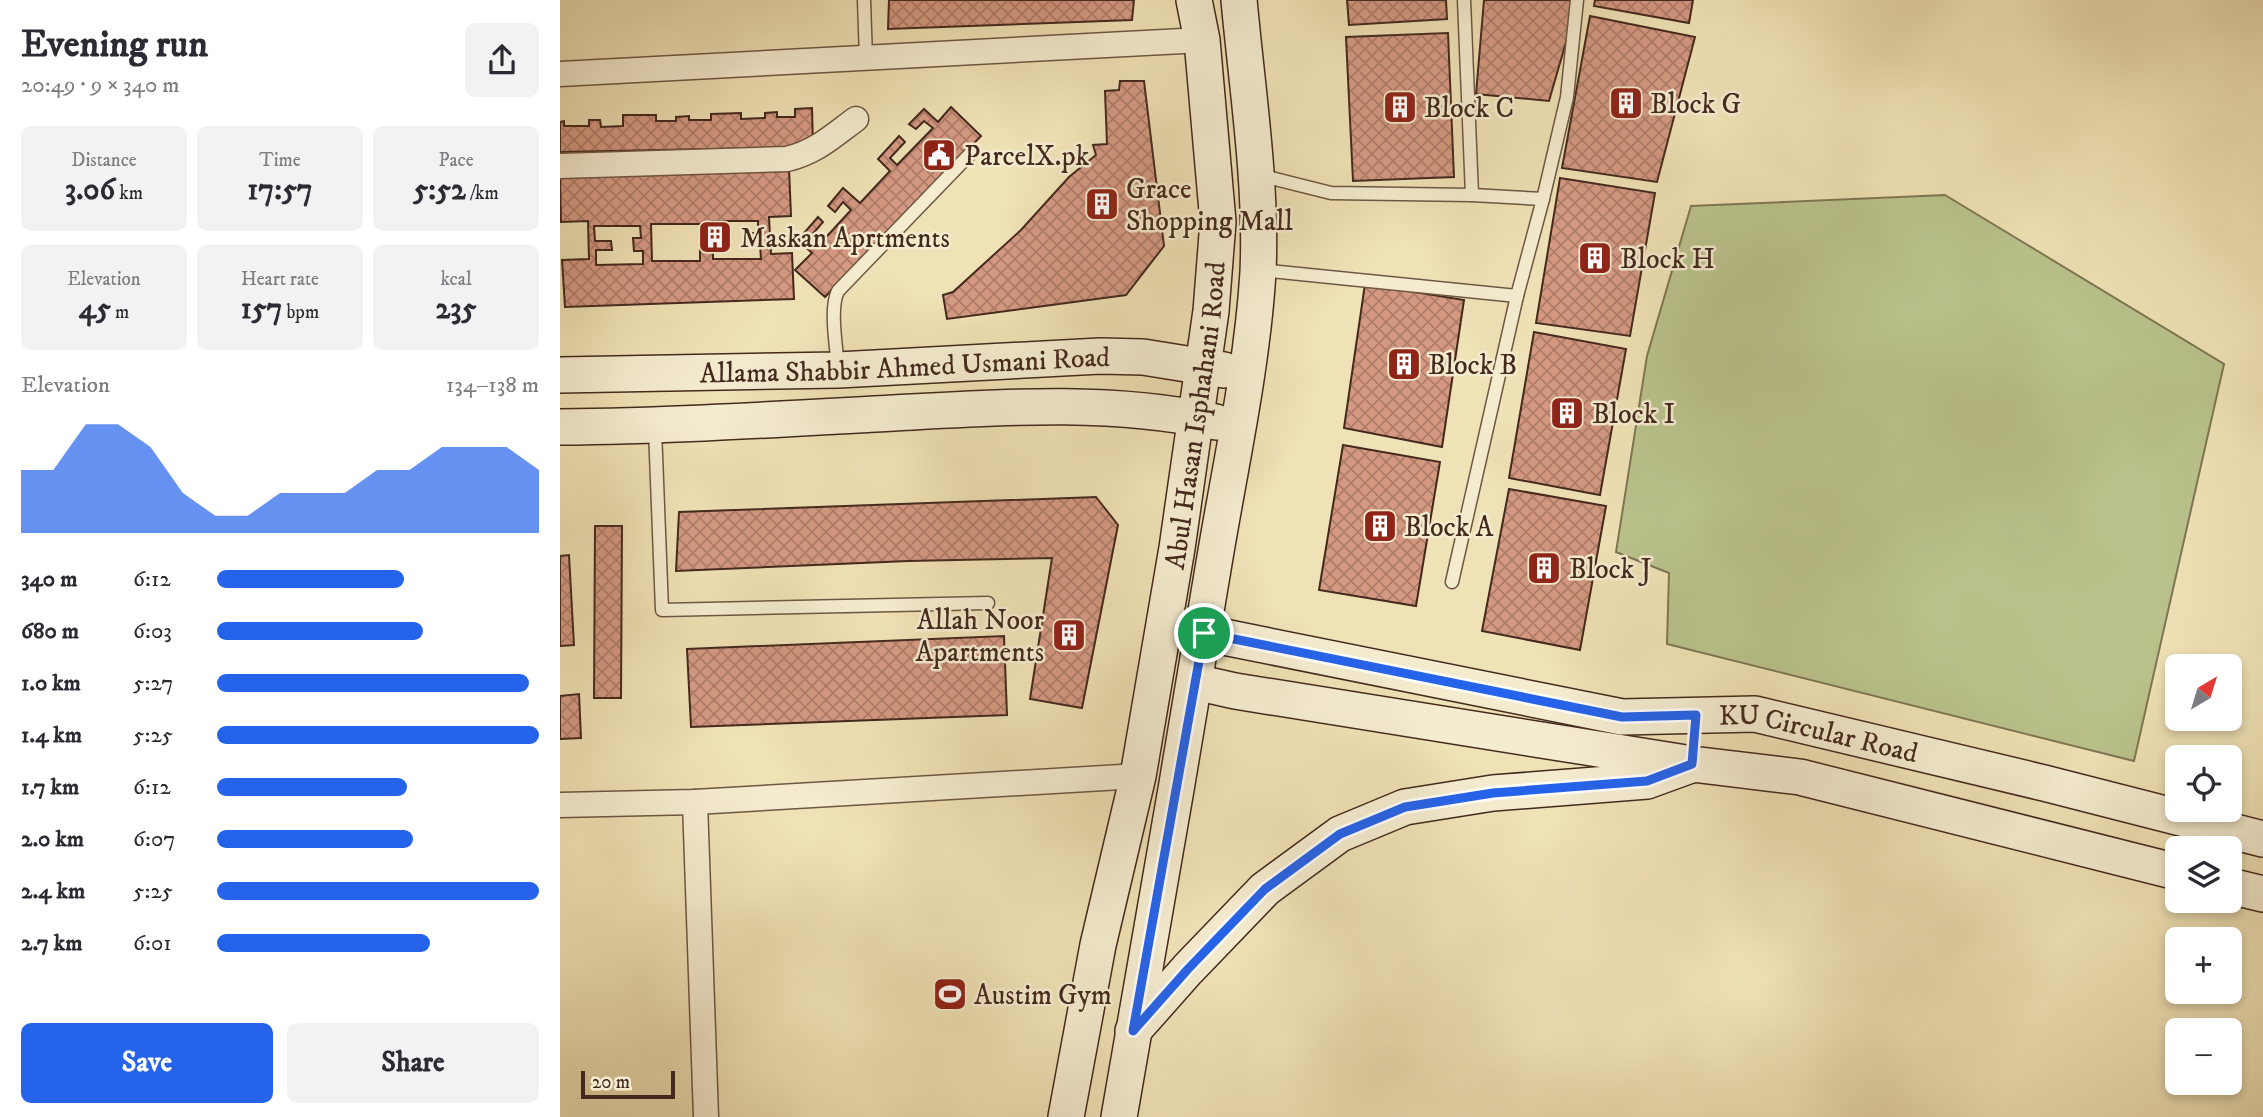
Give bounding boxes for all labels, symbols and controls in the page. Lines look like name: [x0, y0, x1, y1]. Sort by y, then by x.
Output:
text: Evening run: [21, 21, 208, 69]
button: share: [465, 23, 539, 97]
text: 20:49 · 9 × 340 m: [21, 71, 179, 100]
building icon: Block G: [1607, 84, 1645, 122]
place label: Block G: [1650, 87, 1741, 122]
building icon: Block C: [1381, 88, 1419, 126]
place label: Block C: [1424, 91, 1514, 126]
public building icon: ParcelX.pk: [920, 136, 958, 174]
place label: ParcelX.pk: [964, 139, 1089, 174]
text: Distance: [71, 149, 137, 172]
text: Time: [259, 149, 301, 172]
text: Pace: [438, 149, 474, 172]
text: 3.06: [65, 172, 115, 209]
text: 17:57: [247, 172, 313, 209]
text: 5:52: [413, 172, 466, 209]
place label: Grace Shopping Mall: [1126, 172, 1293, 239]
text: km: [115, 182, 143, 205]
text: /km: [466, 182, 499, 205]
building icon: Grace Shopping Mall: [1083, 185, 1121, 223]
building icon: Maskan Aprtments: [696, 218, 734, 256]
place label: Maskan Aprtments: [740, 221, 950, 256]
building icon: Block H: [1576, 239, 1614, 277]
place label: Block H: [1620, 242, 1715, 277]
street label: Abul Hasan Isphahani Road: [1158, 260, 1234, 572]
text: Elevation: [67, 268, 141, 291]
text: Heart rate: [241, 268, 319, 291]
text: kcal: [440, 268, 472, 291]
text: 45: [79, 291, 111, 328]
text: 157: [241, 291, 282, 328]
text: 235: [436, 291, 476, 328]
text: m: [111, 301, 129, 324]
text: bpm: [282, 301, 319, 324]
street label: Allama Shabbir Ahmed Usmani Road: [699, 340, 1110, 391]
building icon: Block B: [1385, 345, 1423, 383]
place label: Block B: [1428, 348, 1517, 383]
text: Elevation: [21, 371, 110, 400]
text: 134–138 m: [446, 371, 539, 400]
building icon: Block I: [1548, 394, 1586, 432]
place label: Block I: [1592, 397, 1675, 432]
building icon: Block A: [1361, 507, 1399, 545]
place label: Block A: [1404, 510, 1494, 545]
building icon: Block J: [1525, 549, 1563, 587]
place label: Block J: [1569, 552, 1652, 587]
text: 340 m: [21, 565, 77, 594]
text: 6:12: [133, 565, 171, 594]
place label: Allah Noor Apartments: [915, 603, 1045, 670]
pin: [1174, 603, 1234, 663]
icon: arrive: [1185, 614, 1223, 652]
building icon: Allah Noor Apartments: [1050, 616, 1088, 654]
text: 680 m: [21, 617, 79, 646]
text: 6:03: [133, 617, 172, 646]
north arrow: [2165, 654, 2242, 732]
map controls: [2165, 654, 2242, 1095]
text: 1.0 km: [21, 669, 81, 698]
text: 5:27: [133, 669, 173, 698]
street label: KU Circular Road: [1719, 698, 1921, 771]
text: 1.4 km: [21, 721, 82, 750]
text: 5:25: [133, 721, 173, 750]
button: locate: [2165, 745, 2242, 822]
text: 1.7 km: [21, 773, 79, 802]
text: 6:12: [133, 773, 171, 802]
text: 2.0 km: [21, 825, 84, 854]
text: 6:07: [133, 825, 175, 854]
button: layers: [2165, 836, 2242, 913]
text: 2.4 km: [21, 877, 85, 906]
text: 5:25: [133, 877, 173, 906]
button: +: [2165, 927, 2242, 1004]
text: 2.7 km: [21, 929, 82, 958]
text: 6:01: [133, 929, 172, 958]
sports icon: Austim Gym: [931, 975, 969, 1013]
place label: Austim Gym: [974, 978, 1112, 1013]
button: −: [2165, 1018, 2242, 1095]
button: Save: [21, 1023, 273, 1103]
button: Share: [287, 1023, 539, 1103]
scale bar: [581, 1068, 676, 1100]
text: 20 m: [592, 1071, 630, 1094]

